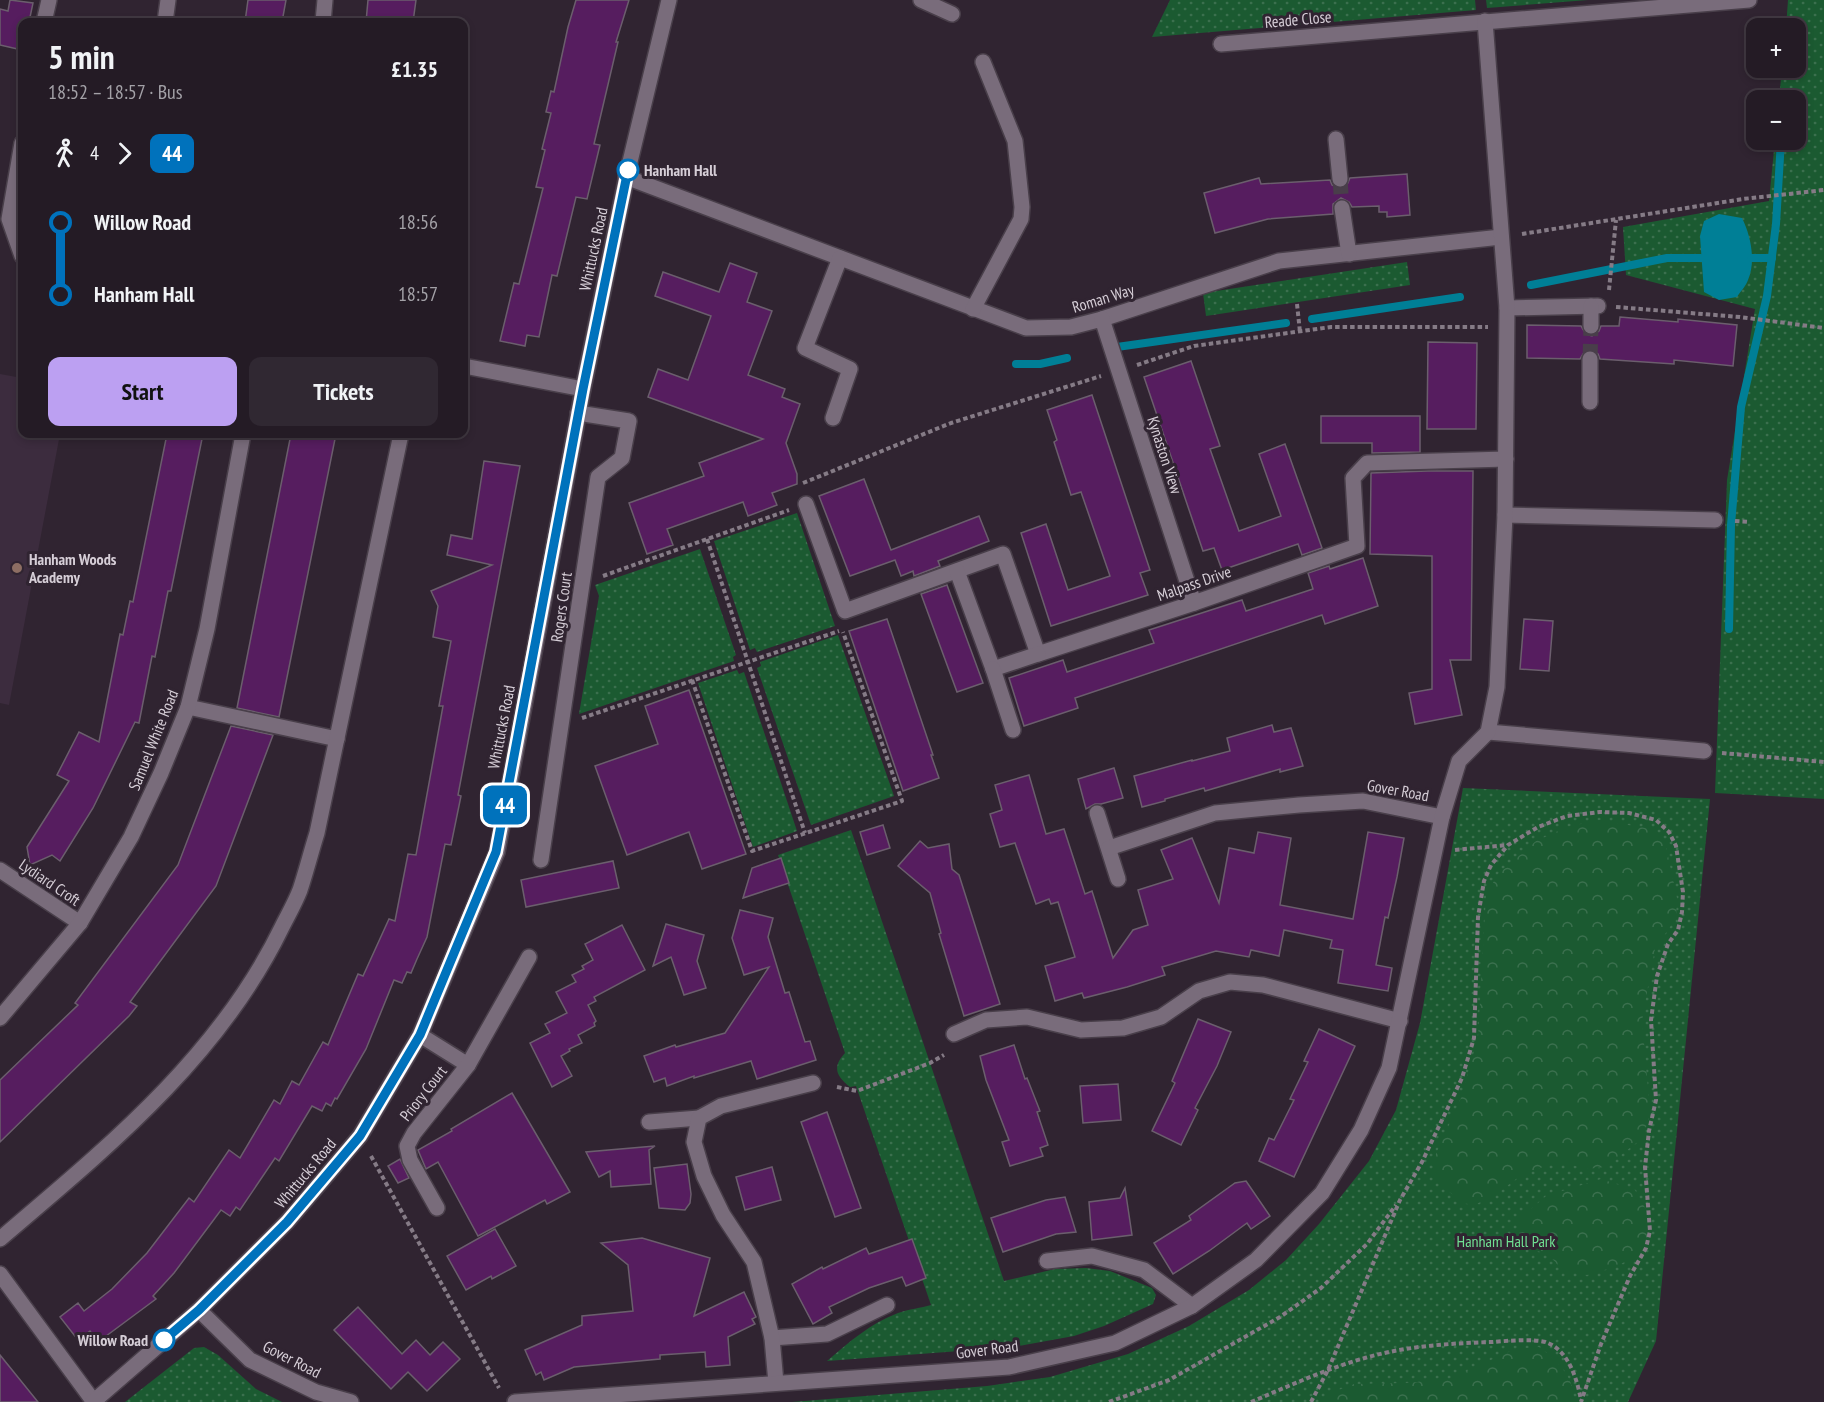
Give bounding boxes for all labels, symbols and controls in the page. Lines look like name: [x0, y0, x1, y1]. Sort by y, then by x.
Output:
street label: Reade Close: [1264, 6, 1332, 32]
map controls: [1746, 18, 1806, 150]
button: +: [1746, 18, 1806, 78]
text: 5 min: [48, 35, 115, 78]
text: £1.35: [391, 55, 438, 83]
text: 18:52 – 18:57 · Bus: [48, 79, 183, 105]
button: −: [1746, 90, 1806, 150]
icon: walk: [48, 137, 81, 170]
icon: forward: [108, 137, 141, 170]
text: 4: [90, 140, 99, 166]
text: 44: [162, 140, 182, 167]
marker: Hanham Hall: [617, 159, 639, 181]
place label: Hanham Hall: [644, 160, 717, 180]
street label: Whittucks Road: [574, 205, 612, 293]
text: Willow Road: [94, 208, 191, 236]
text: 18:56: [398, 209, 438, 235]
street label: Roman Way: [1070, 279, 1136, 317]
text: Hanham Hall: [94, 280, 194, 308]
text: 18:57: [398, 281, 438, 307]
button: Start: [48, 357, 237, 426]
button: Tickets: [249, 357, 438, 426]
street label: Kynaston View: [1143, 414, 1187, 497]
place label: Hanham Woods Academy: [28, 549, 117, 587]
marker: Hanham Woods Academy: [10, 561, 24, 575]
street label: Malpass Drive: [1154, 561, 1234, 605]
street label: Rogers Court: [546, 570, 576, 643]
street label: Whittucks Road: [483, 683, 519, 771]
street label: Samuel White Road: [124, 687, 182, 793]
street label: Gover Road: [1365, 775, 1431, 805]
line badge: 44: [478, 786, 532, 824]
text: 44: [495, 792, 515, 819]
street label: Lydiard Croft: [16, 854, 85, 910]
street label: Priory Court: [395, 1061, 451, 1125]
street label: Whittucks Road: [270, 1134, 340, 1212]
park label: Hanham Hall Park: [1457, 1231, 1556, 1251]
marker: Willow Road: [153, 1329, 175, 1351]
place label: Willow Road: [76, 1330, 148, 1350]
street label: Gover Road: [955, 1335, 1019, 1363]
street label: Gover Road: [260, 1336, 324, 1382]

